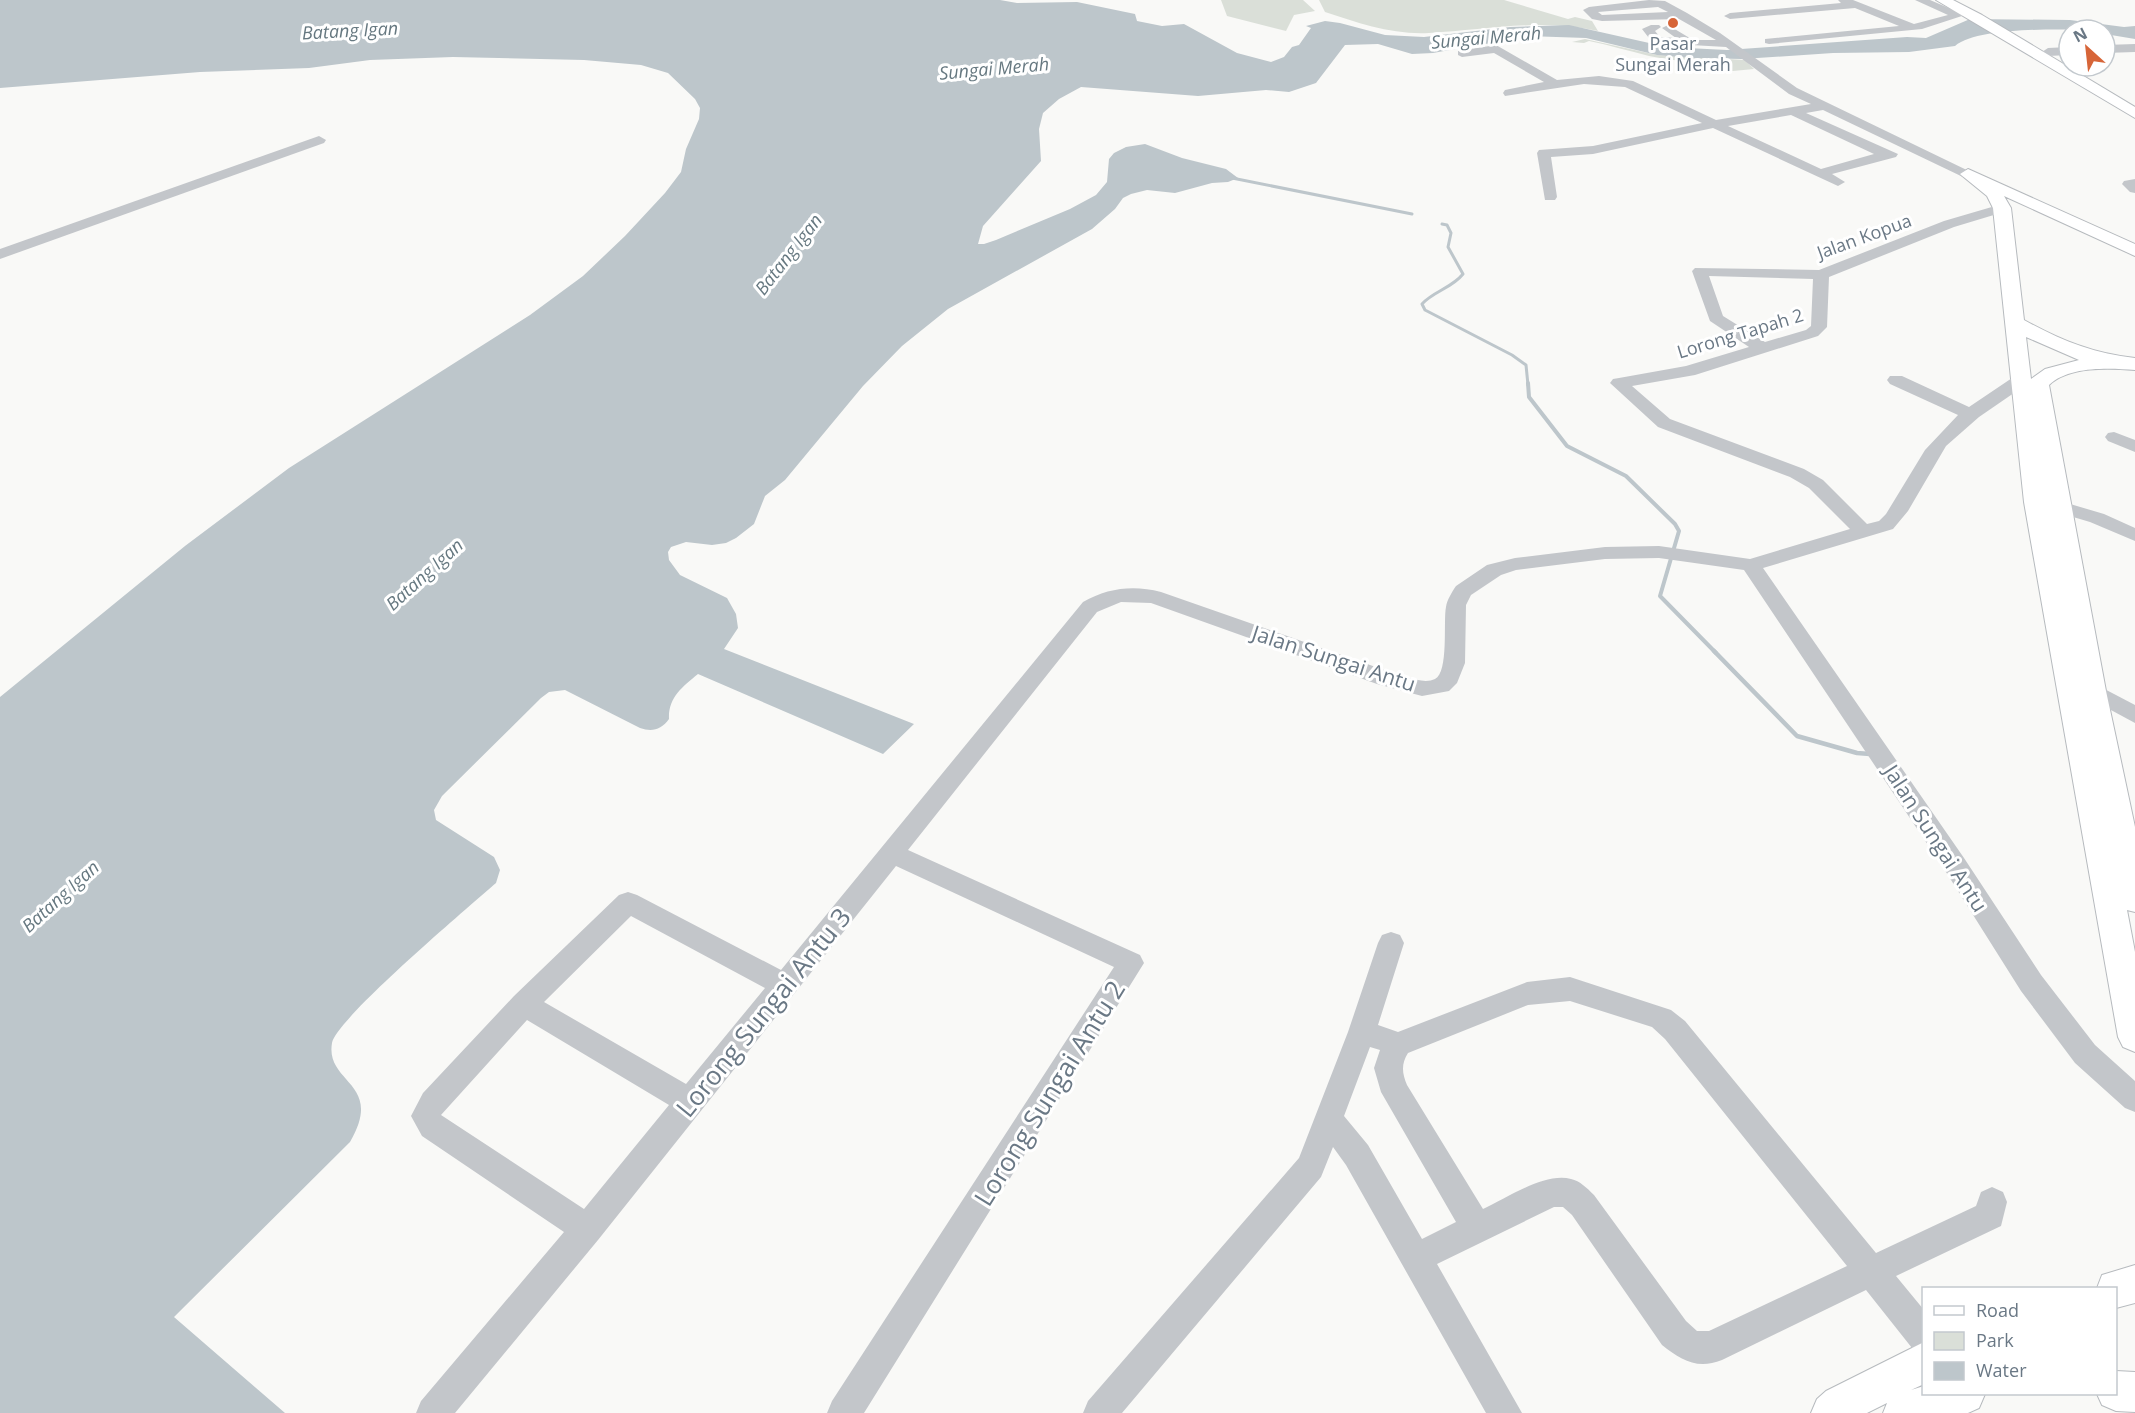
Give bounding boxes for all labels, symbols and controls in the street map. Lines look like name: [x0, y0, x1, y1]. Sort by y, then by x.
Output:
water label: Batang Igan: [301, 15, 399, 45]
marker: Pasar Sungai Merah: [1666, 16, 1680, 30]
north arrow: [2057, 18, 2117, 78]
water label: Sungai Merah: [1430, 20, 1542, 54]
text: N: [2069, 22, 2091, 47]
place label: Pasar Sungai Merah: [1615, 31, 1731, 76]
water label: Sungai Merah: [938, 51, 1050, 85]
street label: Jalan Kopua: [1812, 208, 1915, 265]
water label: Batang Igan: [749, 209, 827, 299]
street label: Lorong Tapah 2: [1674, 302, 1806, 364]
water label: Batang Igan: [380, 533, 468, 615]
street label: Jalan Sungai Antu: [1247, 618, 1419, 698]
street label: Jalan Sungai Antu: [1877, 757, 1994, 917]
water label: Batang Igan: [16, 855, 104, 937]
street label: Lorong Sungai Antu 3: [667, 900, 859, 1124]
street label: Lorong Sungai Antu 2: [965, 973, 1133, 1213]
legend: [1922, 1287, 2117, 1395]
text: Road: [1976, 1298, 2019, 1322]
text: Park: [1976, 1328, 2014, 1352]
text: Water: [1976, 1358, 2027, 1382]

